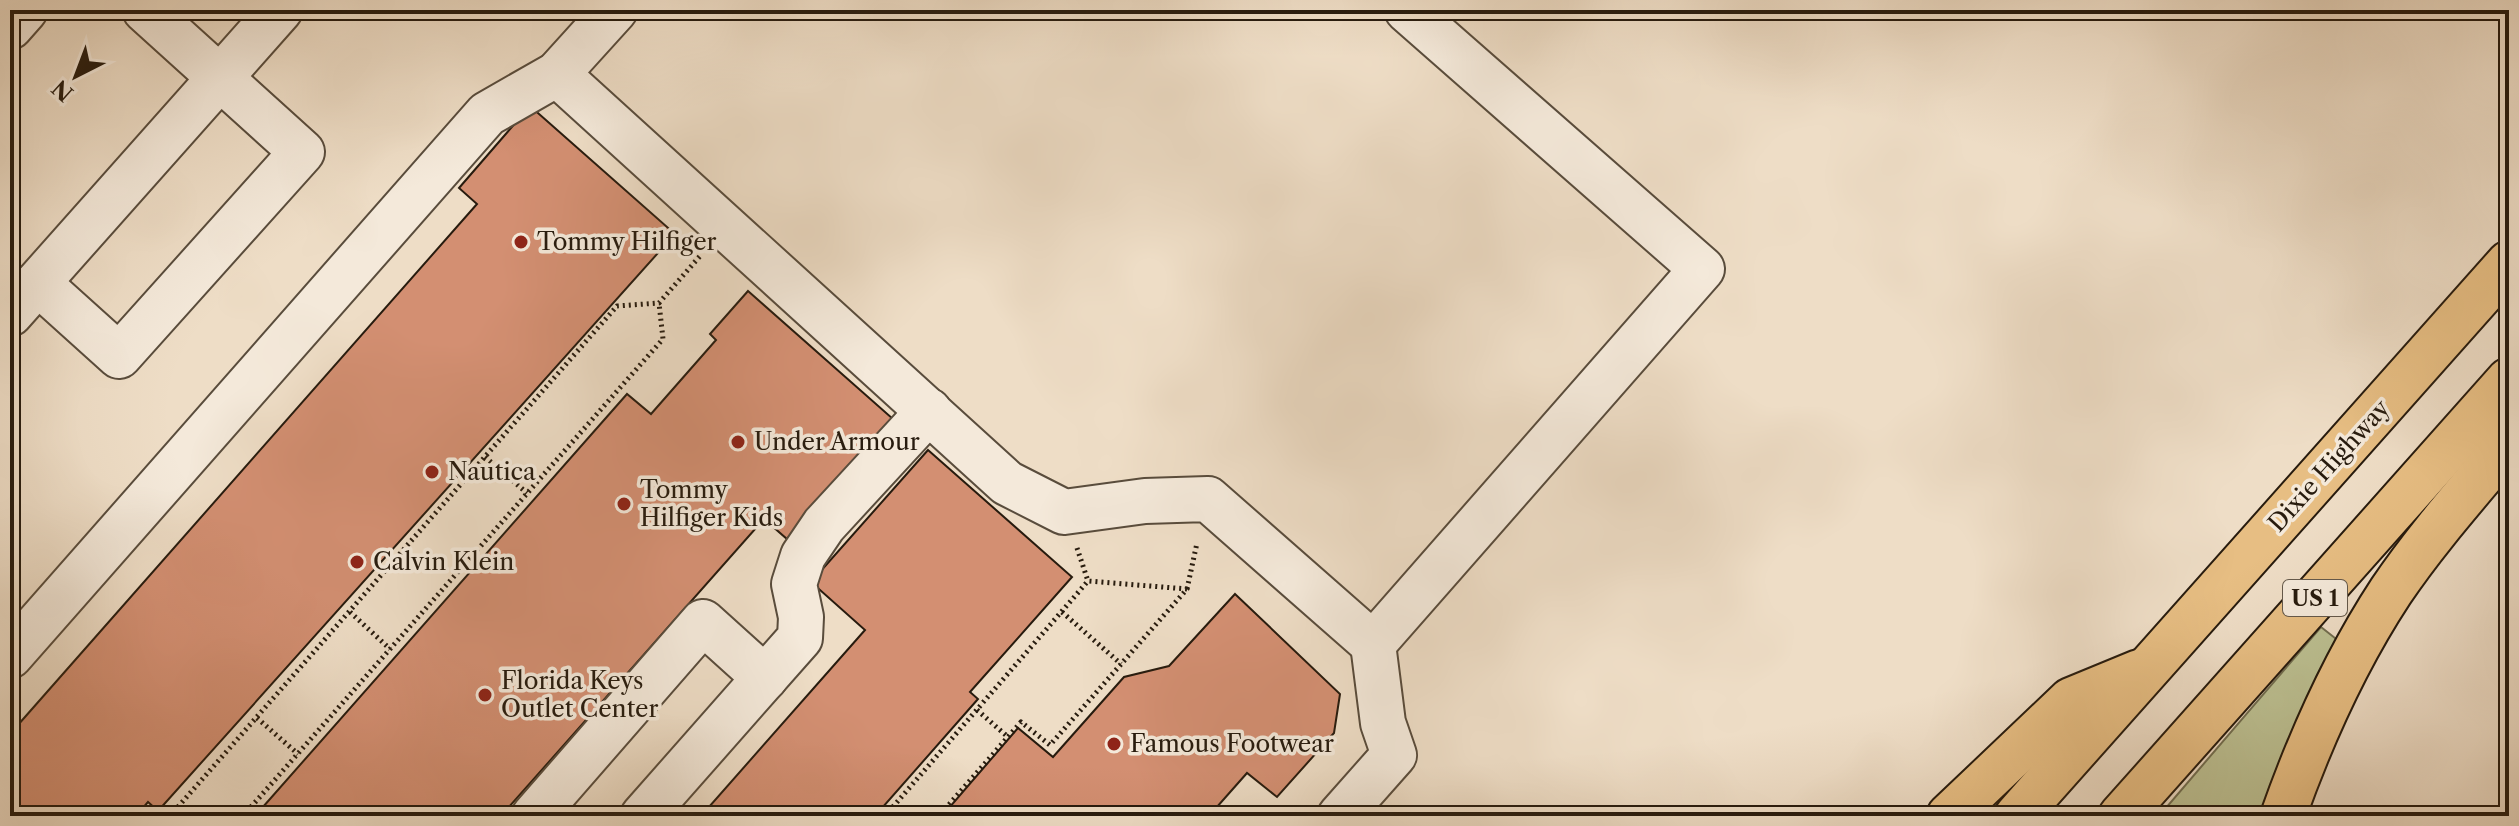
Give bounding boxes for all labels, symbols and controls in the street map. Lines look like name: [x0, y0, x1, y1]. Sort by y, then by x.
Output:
north arrow: [36, 36, 116, 116]
text: N: [47, 74, 79, 107]
place label: Tommy Hilfiger: [537, 227, 717, 256]
marker: Tommy Hilfiger: [512, 233, 530, 251]
street label: Dixie Highway: [2262, 393, 2396, 538]
place label: Under Armour: [754, 427, 920, 456]
marker: Under Armour: [729, 433, 747, 451]
place label: Nautica: [448, 457, 536, 486]
marker: Nautica: [423, 463, 441, 481]
place label: Tommy Hilfiger Kids: [640, 475, 783, 532]
marker: Tommy Hilfiger Kids: [615, 495, 633, 513]
place label: Calvin Klein: [373, 547, 514, 576]
marker: Calvin Klein: [348, 553, 366, 571]
road number: US 1: [2283, 580, 2347, 616]
place label: Florida Keys Outlet Center: [501, 666, 659, 723]
marker: Florida Keys Outlet Center: [476, 686, 494, 704]
place label: Famous Footwear: [1130, 729, 1334, 758]
marker: Famous Footwear: [1105, 735, 1123, 753]

